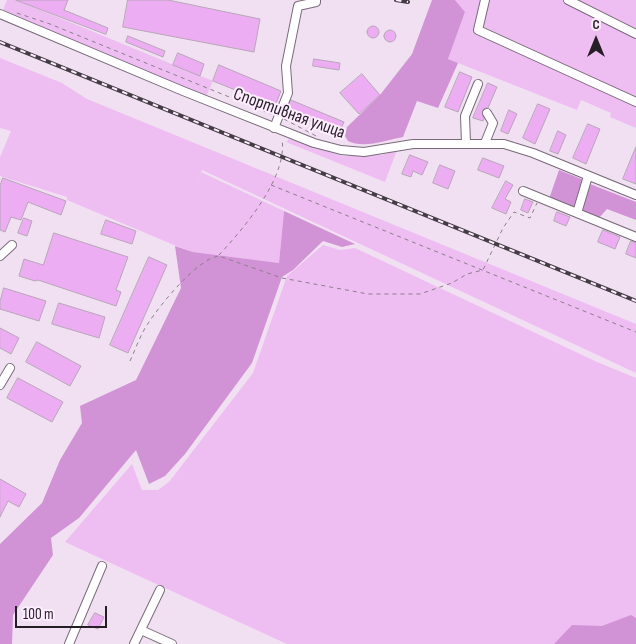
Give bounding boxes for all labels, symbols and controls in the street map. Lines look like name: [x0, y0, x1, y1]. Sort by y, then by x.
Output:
north arrow: [571, 15, 621, 65]
text: С: [592, 16, 600, 33]
street label: Спортивная улица: [230, 84, 348, 144]
scale bar: [18, 596, 110, 628]
text: 100 m: [23, 605, 54, 624]

